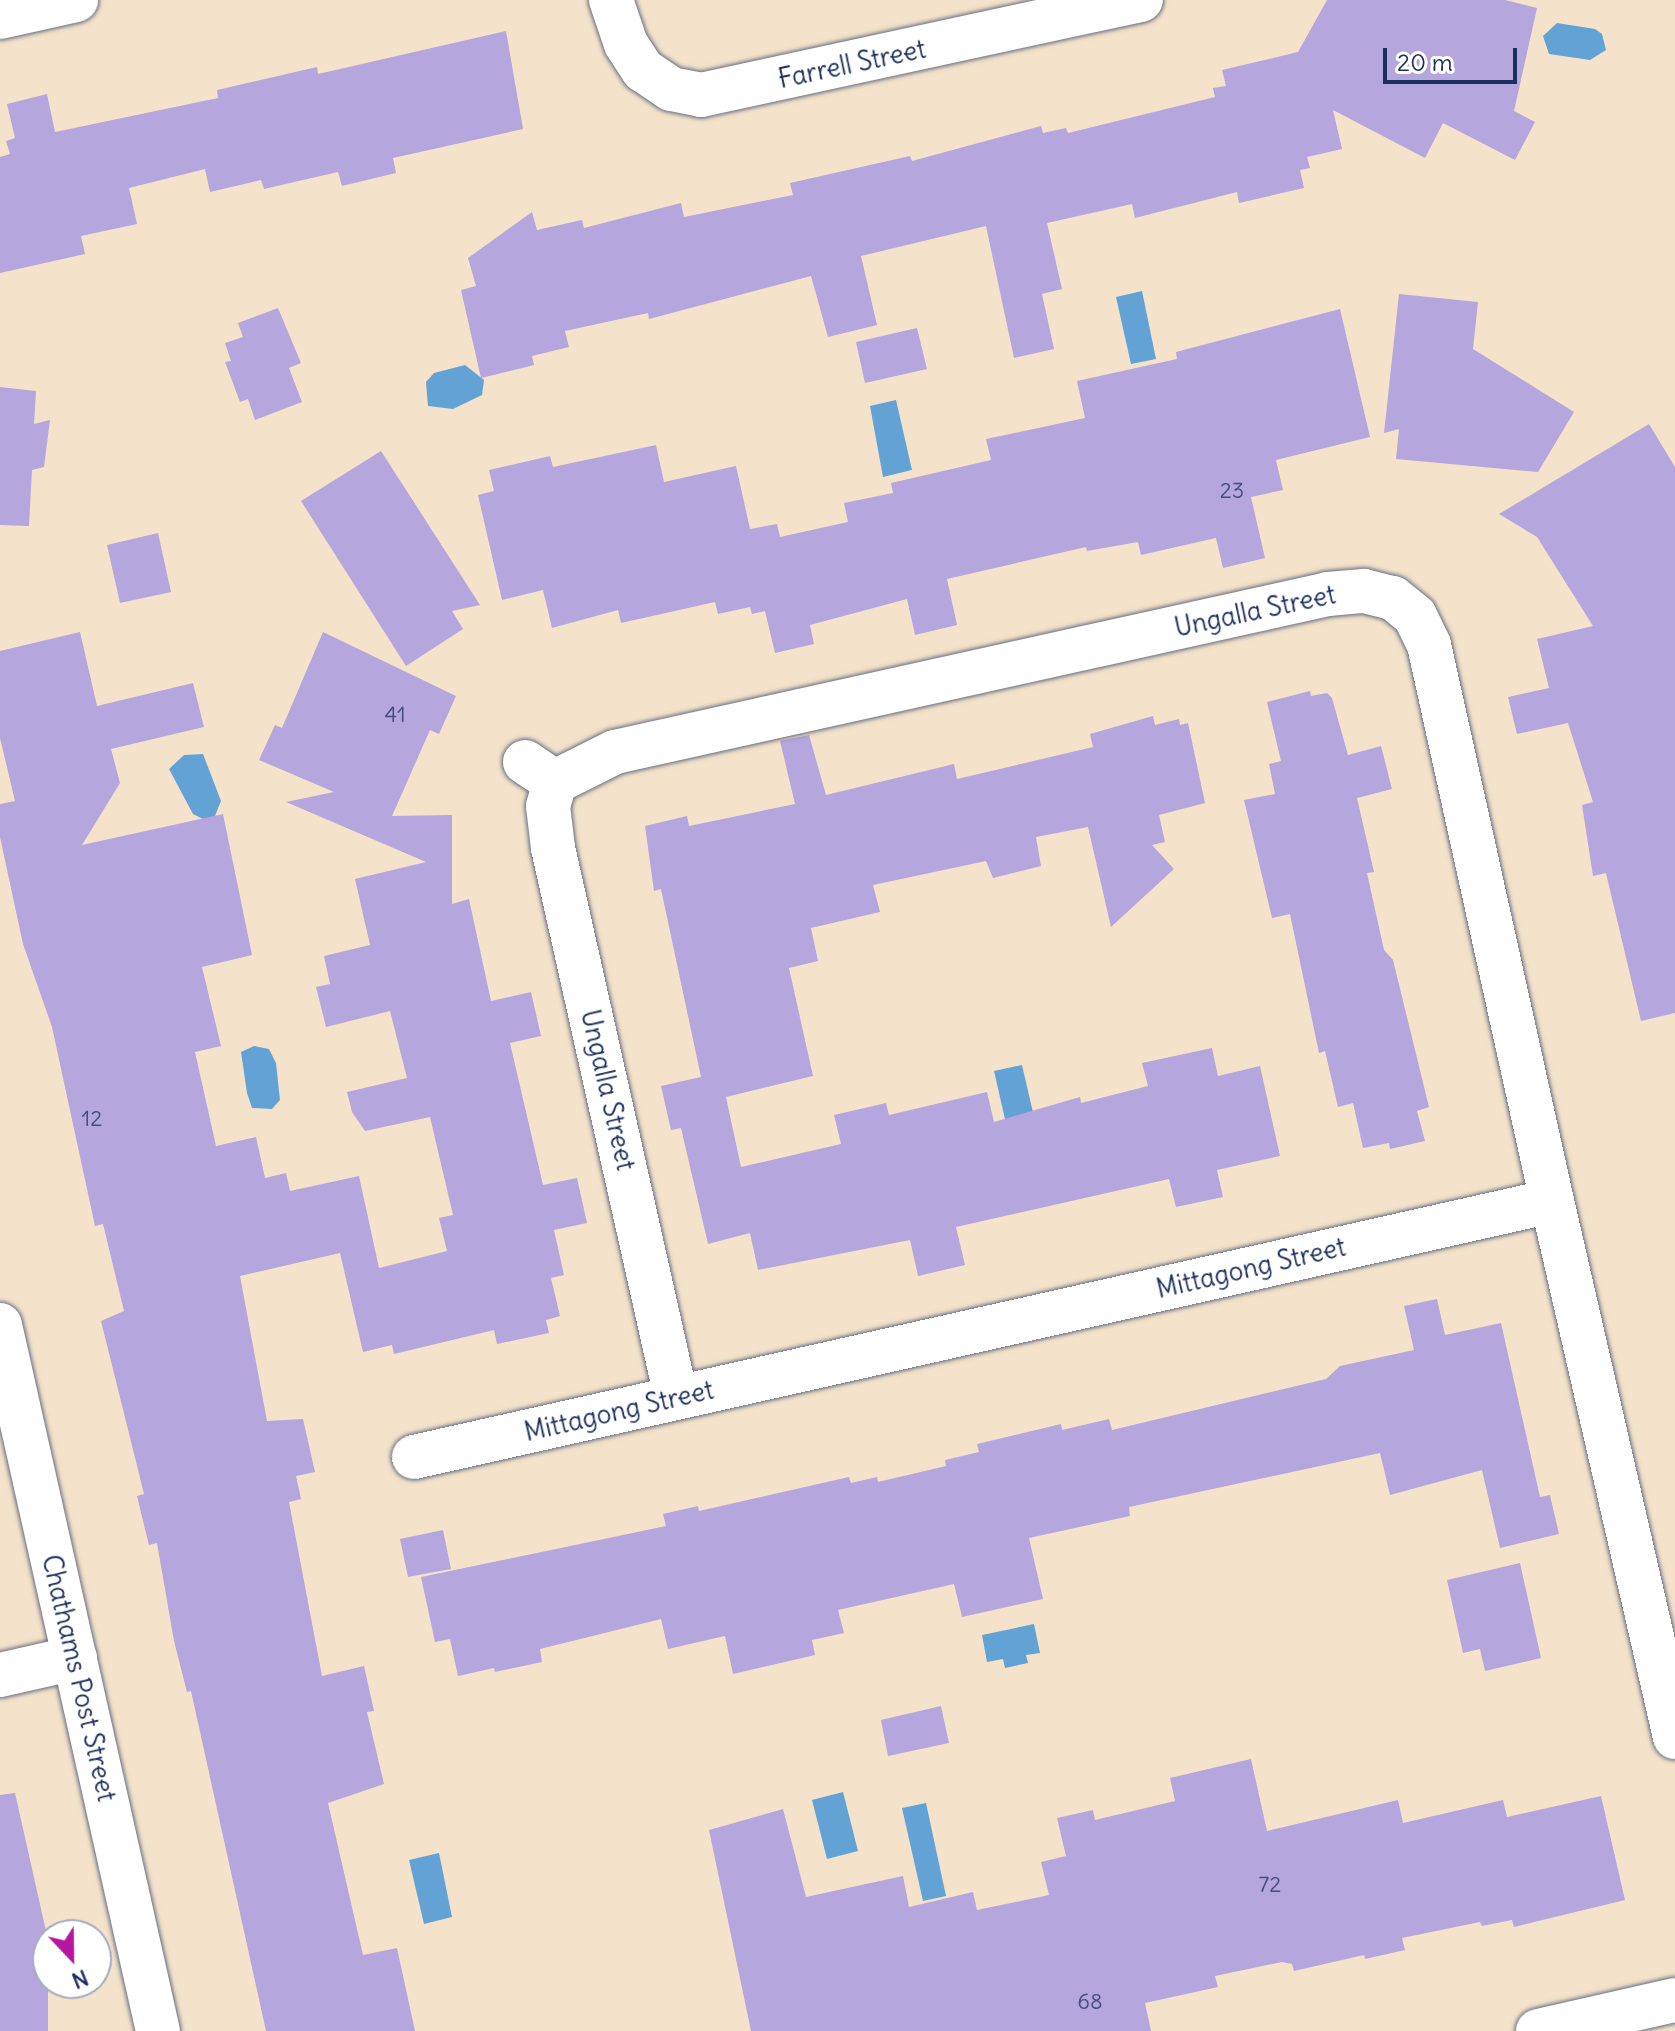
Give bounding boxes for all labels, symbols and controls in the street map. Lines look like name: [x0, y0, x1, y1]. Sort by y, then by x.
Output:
scale bar: [1387, 32, 1521, 82]
street label: Farrell Street: [775, 33, 929, 95]
text: 20 m: [1397, 47, 1453, 77]
house number: 23: [1220, 478, 1244, 504]
street label: Ungalla Street: [1172, 579, 1338, 643]
house number: 41: [384, 702, 406, 728]
street label: Ungalla Street: [574, 1007, 642, 1173]
house number: 12: [82, 1106, 102, 1132]
street label: Mittagong Street: [1153, 1231, 1349, 1305]
street label: Mittagong Street: [521, 1374, 717, 1448]
street label: Chathams Post Street: [35, 1552, 123, 1804]
house number: 72: [1259, 1872, 1281, 1898]
north arrow: [32, 1919, 112, 1999]
text: N: [68, 1964, 93, 1995]
house number: 68: [1077, 1989, 1103, 2015]

